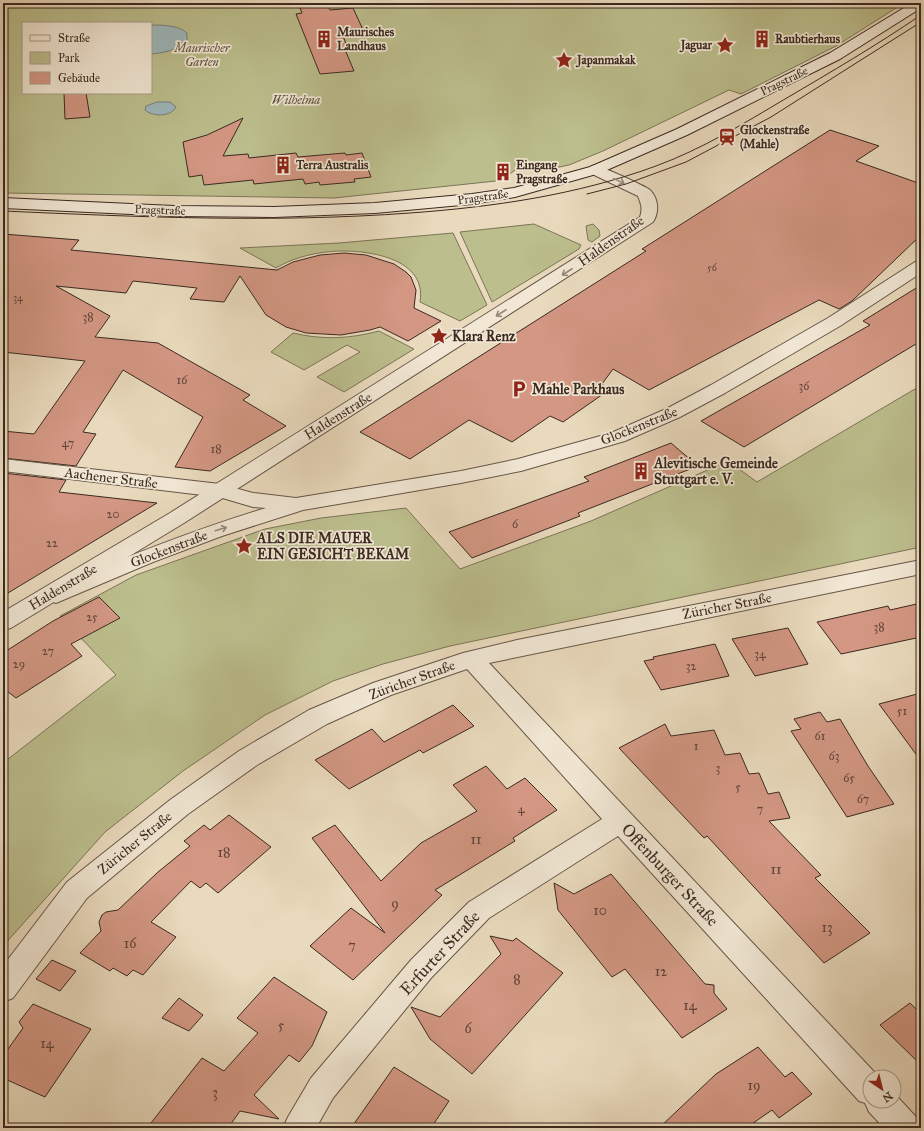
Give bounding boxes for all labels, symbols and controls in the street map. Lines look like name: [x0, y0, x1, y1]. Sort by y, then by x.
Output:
legend: [22, 22, 152, 94]
place label: Maurisches Landhaus: [337, 25, 395, 53]
building icon: Maurisches Landhaus: [314, 29, 334, 49]
building icon: Raubtierhaus: [752, 29, 772, 49]
text: Straße: [58, 31, 90, 45]
place label: Raubtierhaus: [775, 32, 841, 46]
place icon: Jaguar: [715, 35, 735, 55]
place label: Jaguar: [679, 38, 712, 53]
park label: Maurischer Garten: [173, 41, 231, 69]
place icon: Japanmakak: [554, 50, 574, 70]
text: Park: [58, 51, 80, 65]
place label: Japanmakak: [575, 53, 636, 68]
street label: Pragstraße: [758, 63, 811, 99]
text: Gebäude: [58, 71, 100, 85]
park label: Wilhelma: [272, 93, 321, 107]
place label: Glockenstraße (Mahle): [740, 123, 810, 152]
station icon: Glockenstraße (Mahle): [717, 127, 737, 147]
building icon: Terra Australis: [273, 155, 293, 175]
place label: Terra Australis: [295, 158, 369, 172]
place label: Eingang Pragstraße: [516, 158, 567, 187]
building icon: Eingang Pragstraße: [493, 162, 513, 182]
one-way arrow: [613, 178, 625, 185]
street label: Pragstraße: [457, 186, 510, 208]
street label: Pragstraße: [134, 202, 186, 219]
street label: Haldenstraße: [575, 212, 647, 270]
house number: 56: [707, 262, 718, 274]
one-way arrow: [561, 268, 573, 276]
house number: 34: [13, 292, 23, 304]
one-way arrow: [496, 309, 507, 317]
house number: 38: [82, 310, 94, 324]
place icon: Klara Renz: [429, 326, 449, 346]
place label: Klara Renz: [452, 328, 516, 345]
house number: 16: [177, 373, 188, 387]
parking icon: Mahle Parkhaus: [509, 379, 529, 399]
house number: 36: [799, 379, 810, 393]
place label: Mahle Parkhaus: [532, 381, 624, 398]
street label: Haldenstraße: [301, 388, 375, 443]
street label: Glockenstraße: [598, 403, 680, 449]
house number: 47: [62, 436, 74, 450]
house number: 18: [210, 442, 222, 456]
place label: Alevitische Gemeinde Stuttgart e. V.: [653, 455, 778, 489]
building icon: Alevitische Gemeinde Stuttgart e. V.: [631, 461, 651, 481]
street label: Aachener Straße: [62, 464, 159, 492]
house number: 20: [107, 507, 119, 521]
house number: 6: [512, 517, 519, 531]
one-way arrow: [214, 525, 227, 532]
street label: Glockenstraße: [128, 526, 210, 571]
place label: ALS DIE MAUER EIN GESICHT BEKAM: [256, 530, 410, 563]
house number: 22: [46, 536, 58, 550]
place icon: ALS DIE MAUER EIN GESICHT BEKAM: [234, 536, 254, 556]
street label: Haldenstraße: [26, 560, 100, 614]
street label: Züricher Straße: [681, 589, 773, 623]
house number: 25: [86, 610, 98, 624]
house number: 38: [873, 620, 885, 634]
house number: 27: [42, 644, 54, 658]
house number: 34: [754, 647, 766, 661]
house number: 29: [13, 657, 25, 671]
street label: Züricher Straße: [367, 657, 457, 703]
house number: 32: [686, 659, 696, 673]
house number: 51: [897, 704, 907, 718]
house number: 61: [815, 729, 826, 743]
house number: 1: [694, 739, 699, 753]
house number: 63: [829, 749, 840, 763]
house number: 3: [716, 761, 721, 775]
house number: 65: [843, 771, 855, 785]
house number: 5: [735, 780, 741, 794]
house number: 67: [857, 792, 869, 806]
house number: 4: [518, 802, 525, 816]
house number: 7: [757, 802, 763, 816]
street label: Züricher Straße: [95, 808, 176, 878]
street label: Offenburger Straße: [617, 819, 723, 931]
house number: 11: [470, 831, 482, 848]
house number: 18: [218, 844, 230, 861]
house number: 11: [770, 861, 782, 878]
house number: 9: [391, 895, 399, 912]
house number: 10: [593, 902, 607, 919]
street label: Erfurter Straße: [395, 906, 485, 1000]
house number: 13: [821, 919, 833, 936]
house number: 16: [124, 935, 137, 952]
house number: 7: [348, 937, 356, 954]
house number: 12: [655, 963, 667, 980]
house number: 8: [513, 971, 521, 988]
house number: 14: [683, 997, 698, 1014]
house number: 5: [278, 1017, 285, 1034]
house number: 6: [464, 1020, 472, 1037]
house number: 14: [40, 1035, 55, 1052]
north arrow: [862, 1069, 902, 1109]
house number: 19: [748, 1077, 760, 1094]
house number: 3: [212, 1084, 218, 1101]
text: N: [879, 1089, 895, 1105]

